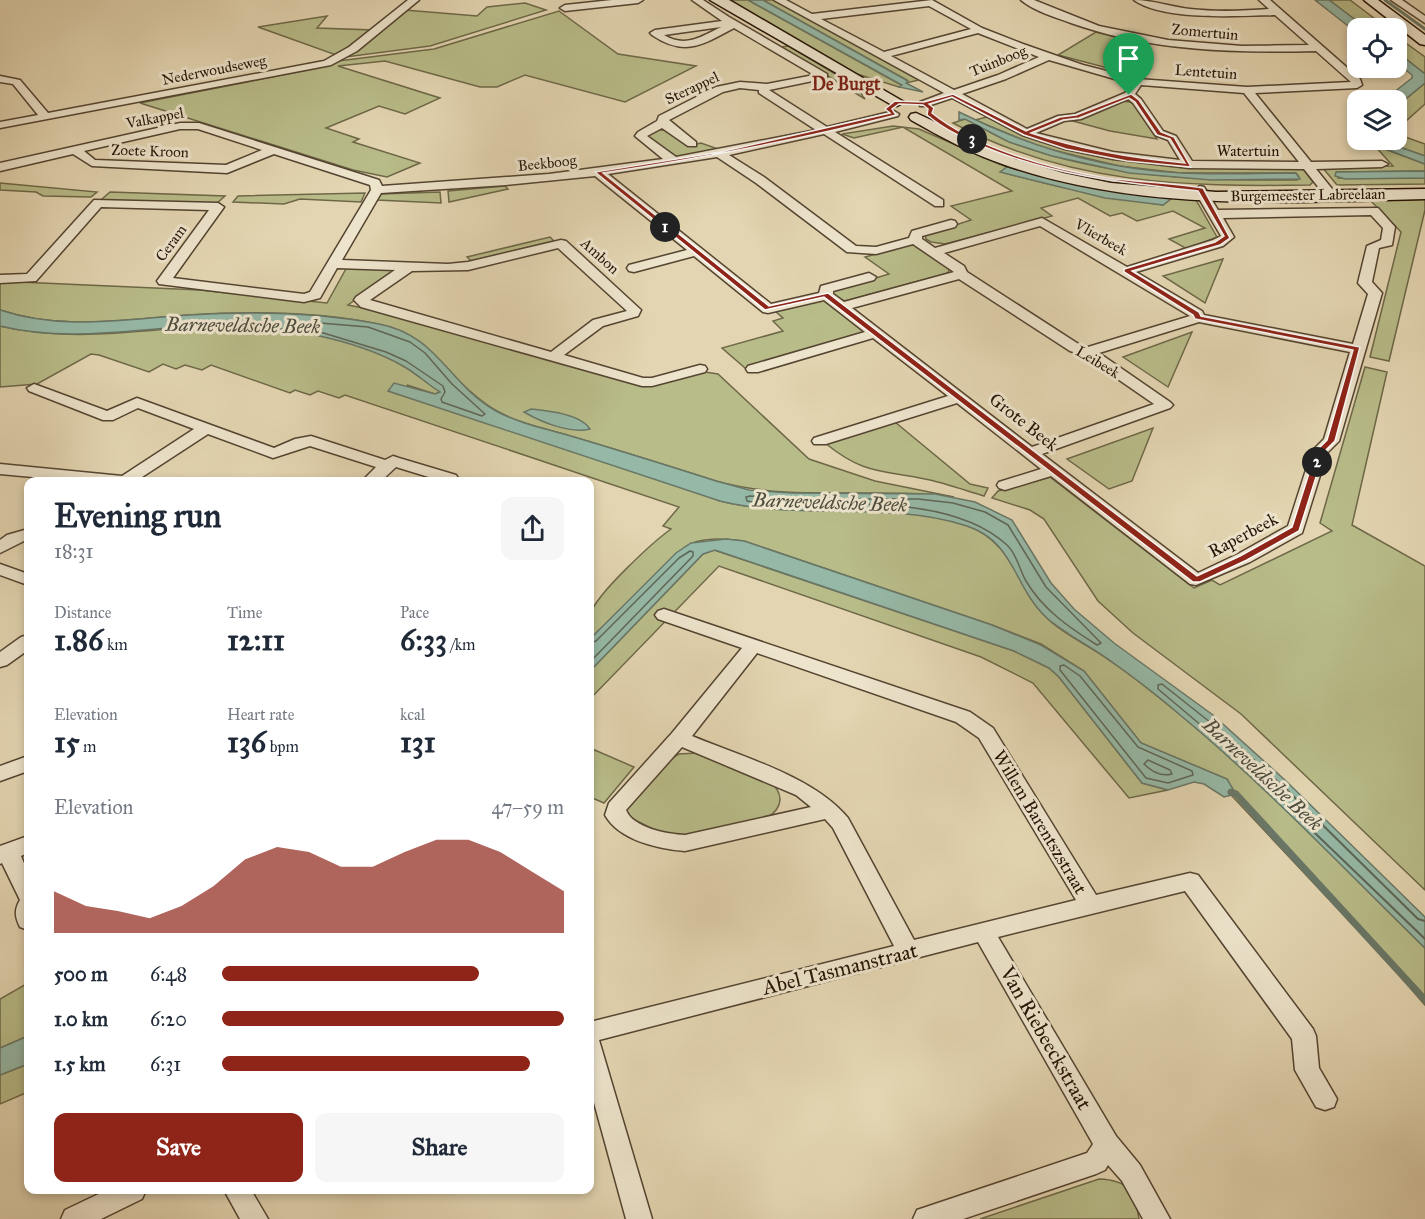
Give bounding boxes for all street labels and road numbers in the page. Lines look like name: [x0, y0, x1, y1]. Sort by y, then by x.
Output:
street label: Zomertuin: [1171, 20, 1239, 44]
street label: Tuinboog: [967, 41, 1030, 81]
street label: Nederwoudseweg: [160, 51, 269, 89]
street label: Lentetuin: [1174, 61, 1238, 83]
street label: Sterappel: [662, 67, 723, 108]
street label: Valkappel: [124, 103, 186, 133]
street label: Zoete Kroon: [111, 141, 189, 161]
street label: Watertuin: [1217, 142, 1279, 160]
street label: Beekboog: [517, 151, 578, 175]
street label: Burgemeester Labreelaan: [1230, 185, 1386, 205]
street label: Vlierbeek: [1071, 214, 1131, 259]
street label: Ceram: [152, 221, 191, 265]
street label: Ambon: [576, 233, 623, 278]
street label: Leibeek: [1073, 342, 1123, 382]
street label: Grote Beek: [985, 388, 1064, 456]
street label: Raperbeek: [1204, 507, 1282, 562]
street label: Willem Barentszstraat: [988, 746, 1092, 898]
street label: Abel Tasmanstraat: [759, 937, 921, 1001]
street label: Van Riebeeckstraat: [994, 961, 1098, 1115]

